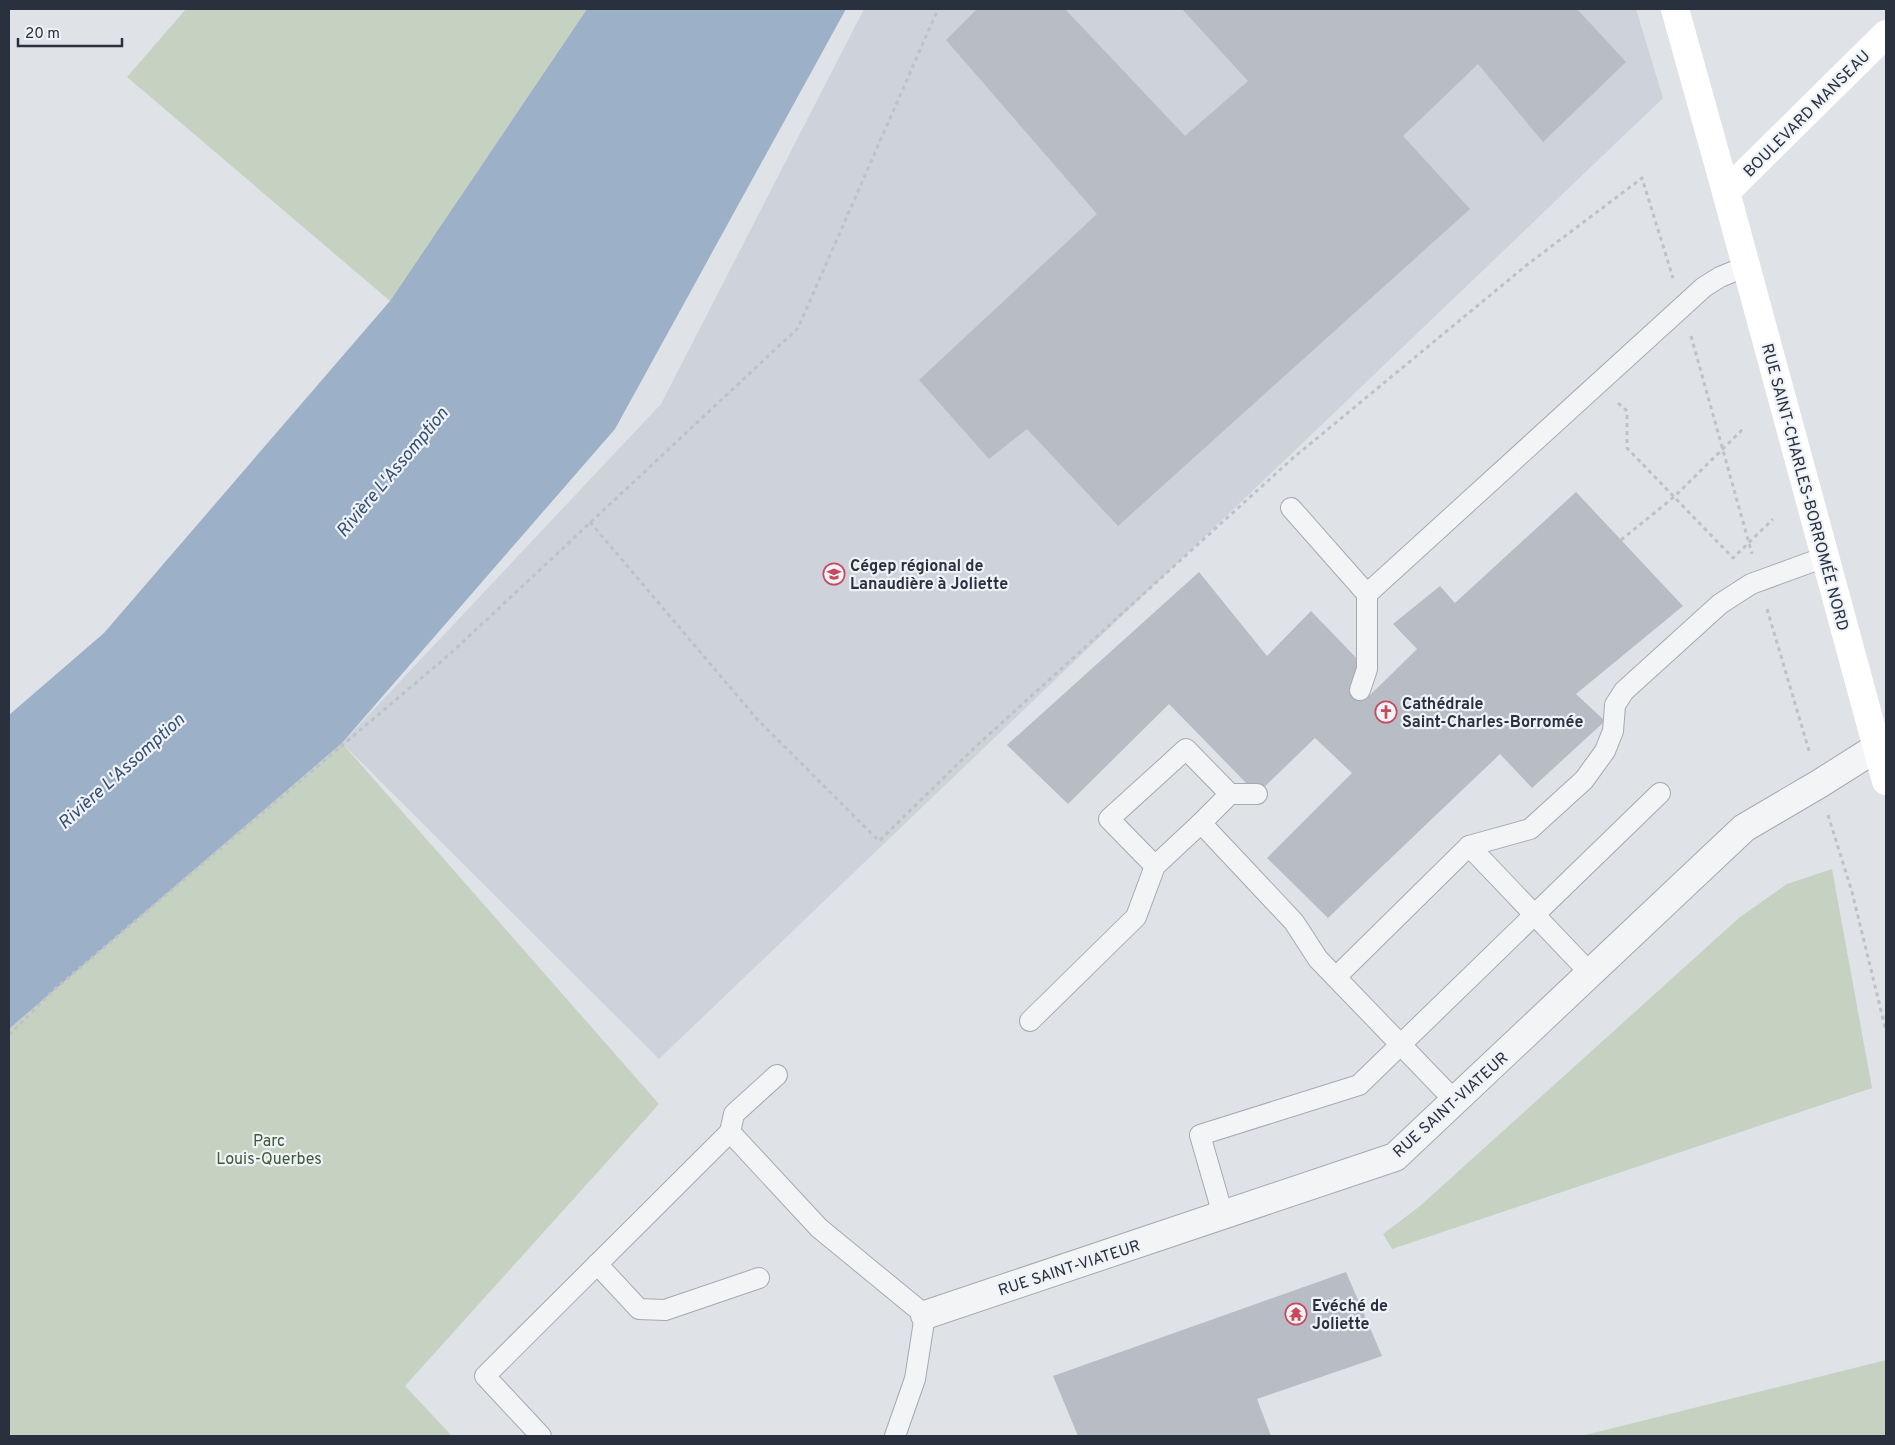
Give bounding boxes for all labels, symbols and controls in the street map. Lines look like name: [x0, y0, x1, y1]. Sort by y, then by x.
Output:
scale bar: [18, 15, 121, 47]
text: 20 m: [25, 25, 60, 44]
street label: BOULEVARD MANSEAU: [1740, 47, 1875, 182]
street label: RUE SAINT-CHARLES-BORROMÉE NORD: [1756, 341, 1854, 633]
water label: Rivière L'Assomption: [332, 403, 454, 543]
place label: Cégep régional de Lanaudière à Joliette: [850, 557, 1008, 595]
school or university icon: Cégep régional de Lanaudière à Joliette: [822, 562, 846, 586]
place label: Cathédrale Saint-Charles-Borromée: [1402, 695, 1583, 733]
church icon: Cathédrale Saint-Charles-Borromée: [1374, 700, 1398, 724]
water label: Rivière L'Assomption: [54, 709, 190, 835]
street label: RUE SAINT-VIATEUR: [1389, 1048, 1513, 1163]
park label: Parc Louis-Querbes: [216, 1132, 322, 1170]
street label: RUE SAINT-VIATEUR: [996, 1236, 1143, 1301]
place label: Evéché de Joliette: [1312, 1297, 1388, 1335]
temple icon: Evéché de Joliette: [1284, 1302, 1308, 1326]

